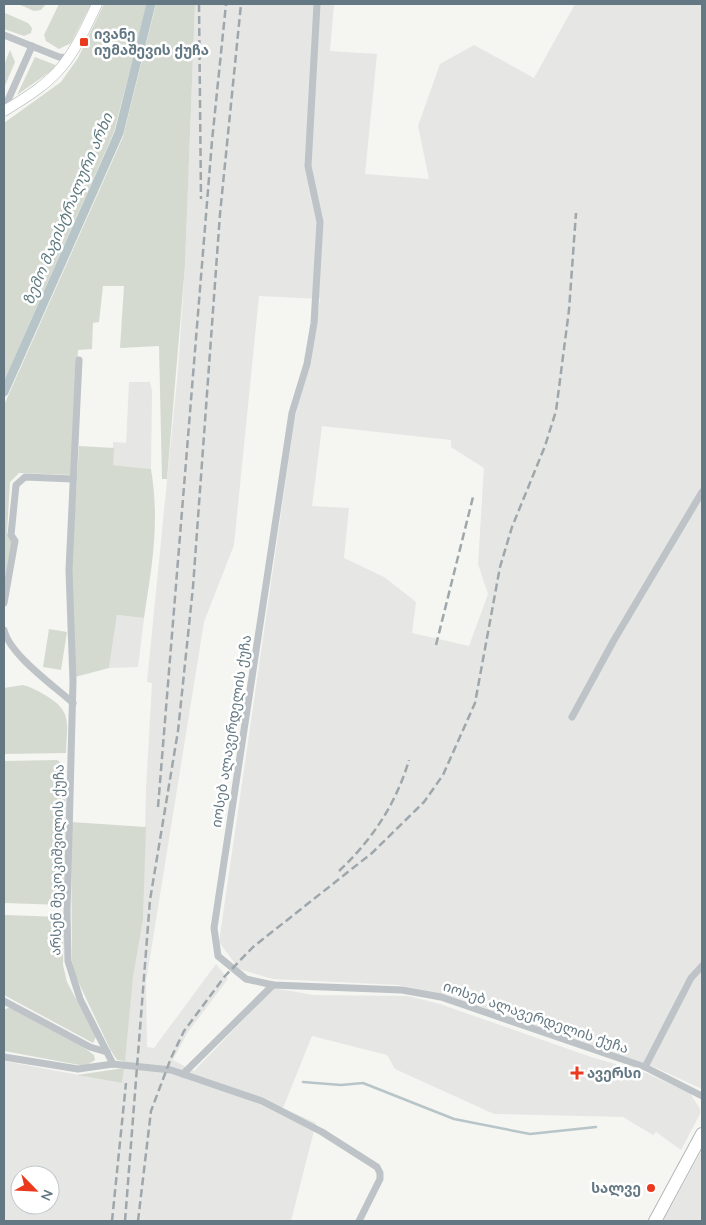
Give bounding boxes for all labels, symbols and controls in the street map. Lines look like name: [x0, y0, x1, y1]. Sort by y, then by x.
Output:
place label: ივანე იუმაშევის ქუჩა: [94, 25, 209, 59]
marker: ივანე იუმაშევის ქუჩა: [78, 36, 90, 48]
water label: ზემო მაგისტრალური არხი: [19, 109, 117, 307]
street label: იოსებ ალავერდელის ქუჩა: [207, 633, 255, 829]
street label: არსენ მეკოკიშვილის ქუჩა: [46, 764, 68, 956]
street label: იოსებ ალავერდელის ქუჩა: [441, 977, 631, 1057]
place label: ავერსი: [587, 1064, 641, 1082]
marker: ავერსი: [571, 1067, 583, 1079]
north arrow: [10, 1165, 60, 1215]
place label: სალვე: [591, 1179, 641, 1197]
marker: სალვე: [645, 1182, 657, 1194]
text: N: [37, 1187, 57, 1204]

